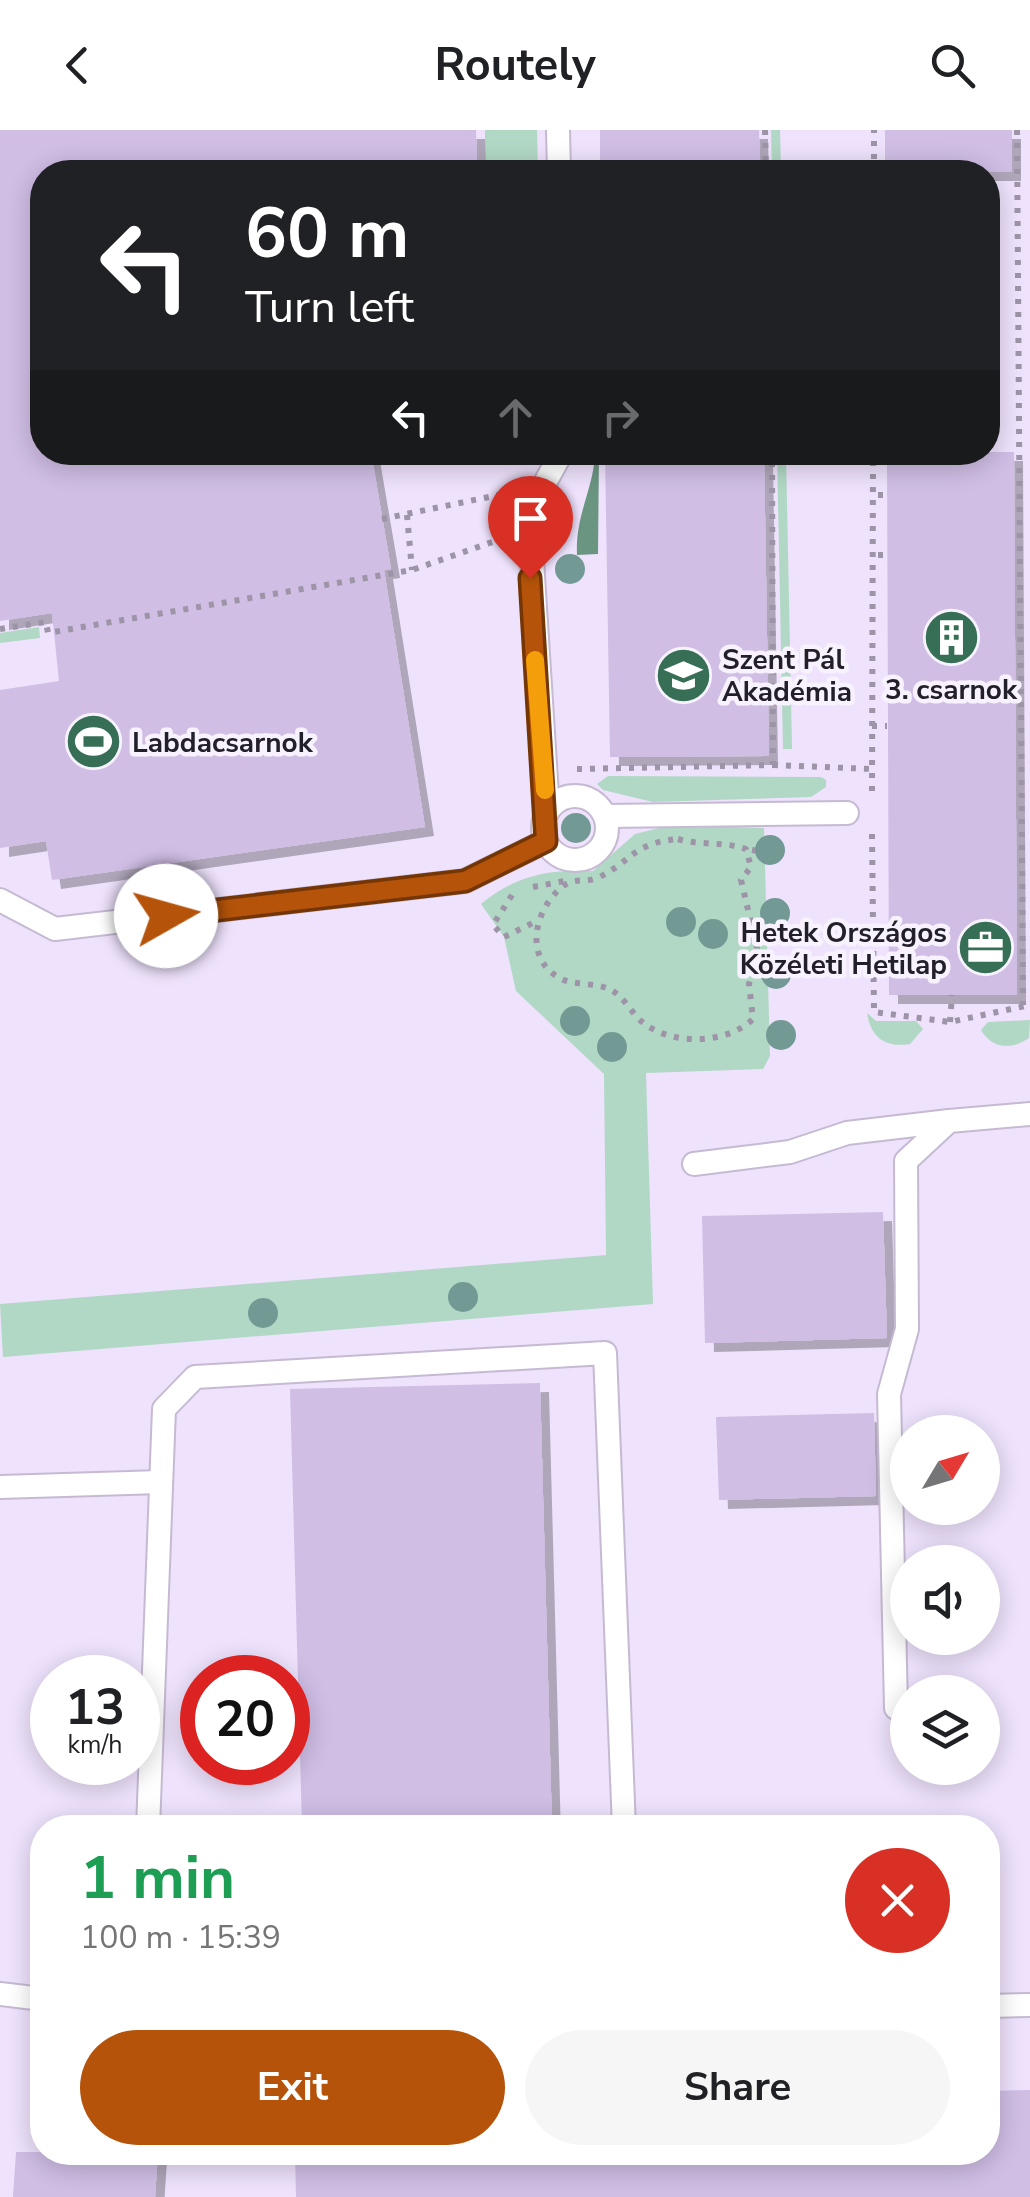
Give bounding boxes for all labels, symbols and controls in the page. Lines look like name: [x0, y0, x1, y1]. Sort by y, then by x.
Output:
text: Routely: [434, 35, 596, 96]
icon: back: [50, 38, 105, 93]
icon: search: [925, 38, 980, 93]
text: 60 m: [245, 186, 409, 282]
icon: left: [80, 200, 210, 330]
text: Turn left: [245, 277, 414, 338]
icon: left: [383, 390, 438, 445]
icon: ahead: [488, 390, 543, 445]
icon: right: [593, 390, 648, 445]
pin: [488, 476, 573, 579]
icon: arrive: [503, 491, 558, 546]
building icon: 3. csarnok: [921, 608, 981, 668]
place label: Szent Pál Akadémia: [722, 641, 852, 711]
school or university icon: Szent Pál Akadémia: [653, 645, 713, 705]
place label: 3. csarnok: [885, 671, 1018, 709]
sports icon: Labdacsarnok: [63, 712, 123, 772]
place label: Labdacsarnok: [132, 724, 314, 762]
position arrow: [114, 864, 218, 968]
place label: Hetek Országos Közéleti Hetilap: [740, 914, 947, 984]
office icon: Hetek Országos Közéleti Hetilap: [956, 918, 1016, 978]
north arrow: [890, 1415, 1000, 1525]
map controls: [890, 1415, 1000, 1785]
button: sound: [890, 1545, 1000, 1655]
speed limit sign: 20: [180, 1655, 310, 1785]
text: 13: [65, 1673, 125, 1742]
button: layers: [890, 1675, 1000, 1785]
text: km/h: [67, 1728, 123, 1762]
text: 1 min: [80, 1837, 235, 1919]
button: close: [845, 1848, 950, 1953]
text: 100 m · 15:39: [80, 1916, 281, 1959]
button: Exit: [80, 2030, 505, 2145]
button: Share: [525, 2030, 950, 2145]

